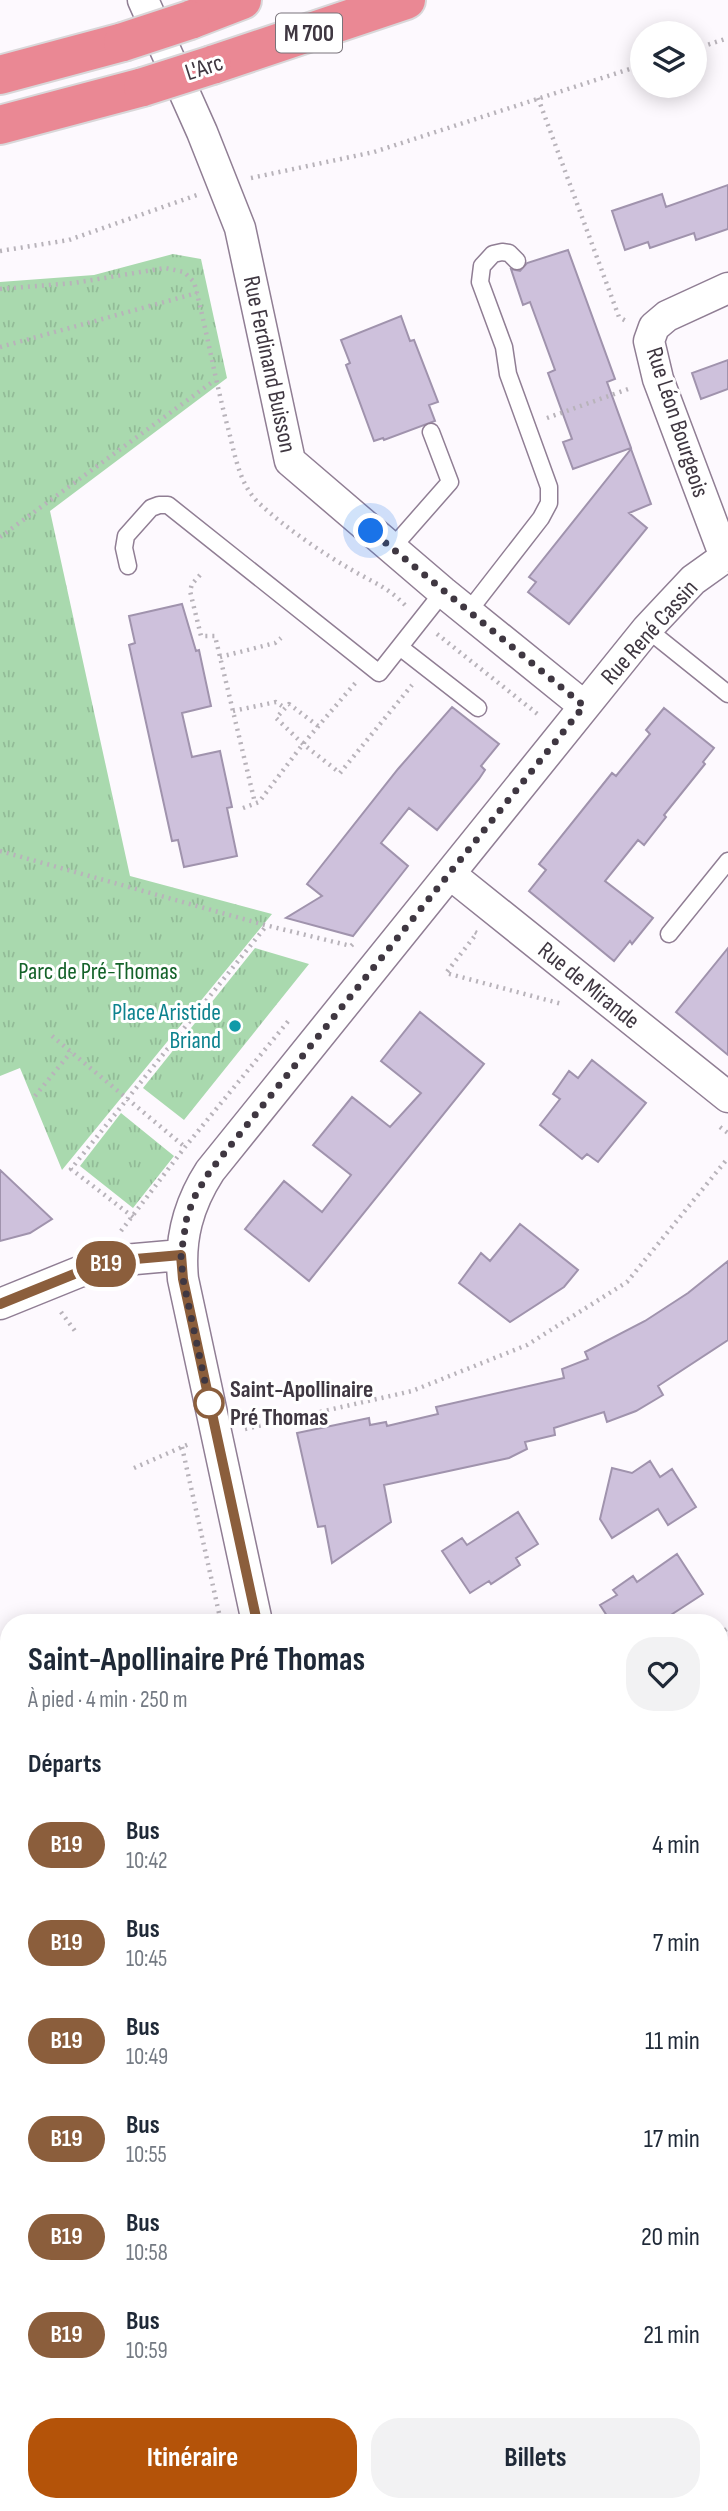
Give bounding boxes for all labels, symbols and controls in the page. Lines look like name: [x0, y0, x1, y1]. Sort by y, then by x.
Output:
road number: M 700: [276, 14, 342, 52]
map controls: [630, 21, 707, 98]
button: layers: [630, 21, 707, 98]
street label: L'Arc: [182, 48, 227, 87]
street label: Rue Ferdinand Buisson: [237, 273, 302, 455]
street label: Rue Léon Bourgeois: [640, 343, 715, 501]
your location: [353, 513, 388, 548]
street label: Rue René Cassin: [595, 574, 704, 691]
street label: Rue de Mirande: [532, 936, 645, 1035]
park label: Parc de Pré-Thomas: [18, 957, 178, 986]
place label: Place Aristide Briand: [112, 998, 221, 1055]
marker: Place Aristide Briand: [227, 1018, 243, 1034]
line badge: B19: [66, 1241, 146, 1287]
text: B19: [90, 1249, 122, 1278]
place label: Saint-Apollinaire Pré Thomas: [230, 1375, 373, 1432]
marker: Saint-Apollinaire Pré Thomas: [194, 1388, 224, 1418]
button: heart: [626, 1637, 700, 1711]
text: Saint-Apollinaire Pré Thomas: [28, 1640, 365, 1680]
text: À pied · 4 min · 250 m: [28, 1686, 187, 1714]
text: Départs: [28, 1749, 101, 1780]
text: Bus: [126, 1816, 160, 1847]
text: B19: [50, 1830, 83, 1859]
text: 4 min: [652, 1830, 700, 1861]
text: 10:42: [126, 1847, 168, 1875]
text: Bus: [126, 1914, 160, 1945]
text: B19: [50, 1928, 83, 1957]
text: 7 min: [653, 1928, 700, 1959]
text: 10:45: [126, 1945, 167, 1973]
text: Bus: [126, 2012, 160, 2043]
text: B19: [50, 2026, 83, 2055]
text: 11 min: [645, 2026, 700, 2057]
text: 10:49: [126, 2043, 168, 2071]
text: Bus: [126, 2110, 160, 2141]
text: B19: [50, 2124, 83, 2153]
text: 17 min: [644, 2124, 700, 2155]
text: 10:55: [126, 2141, 167, 2169]
text: Bus: [126, 2208, 160, 2239]
text: B19: [50, 2222, 83, 2251]
text: 20 min: [641, 2222, 700, 2253]
text: 10:58: [126, 2239, 168, 2267]
text: Bus: [126, 2306, 160, 2337]
text: B19: [50, 2320, 83, 2349]
text: 21 min: [643, 2320, 700, 2351]
text: 10:59: [126, 2337, 168, 2365]
button: Itinéraire: [28, 2418, 357, 2498]
button: Billets: [371, 2418, 700, 2498]

